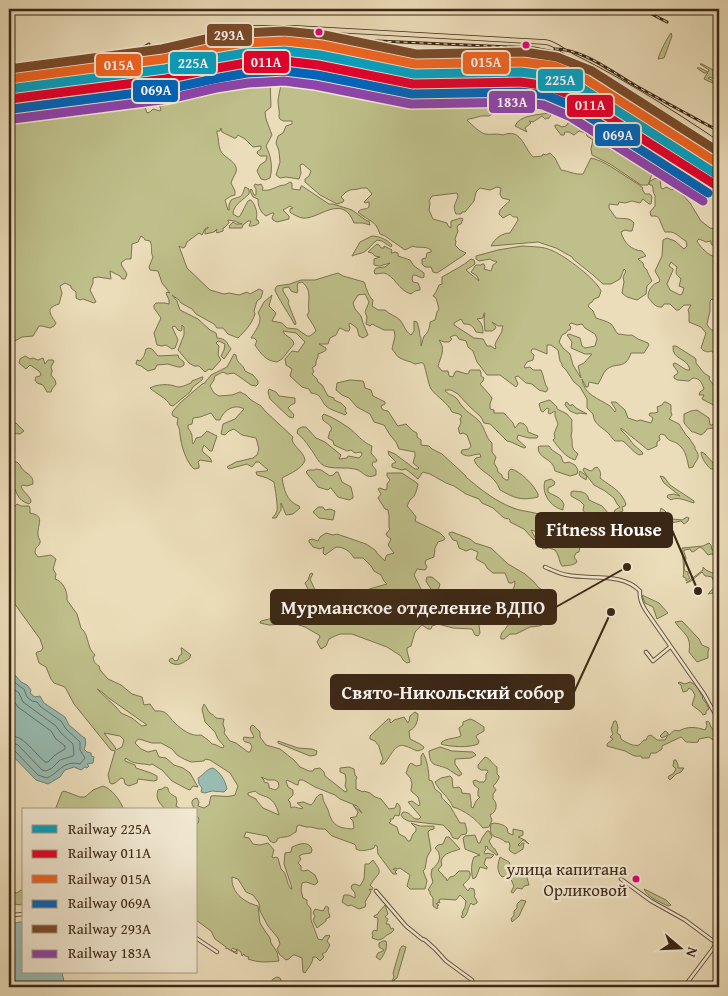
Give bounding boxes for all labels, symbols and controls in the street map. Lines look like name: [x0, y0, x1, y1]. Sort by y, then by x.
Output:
line badge: 293А: [206, 23, 253, 47]
text: 293А: [214, 25, 244, 45]
unlabelled marker: [314, 27, 324, 37]
unlabelled marker: [521, 40, 531, 50]
line badge: 011А: [243, 50, 290, 74]
line badge: 225А: [169, 51, 217, 75]
line badge: 015А: [462, 51, 510, 75]
text: 011А: [251, 52, 281, 72]
text: 015А: [471, 52, 501, 72]
line badge: 015А: [95, 53, 142, 77]
text: 225А: [178, 53, 208, 73]
text: 015А: [104, 55, 134, 75]
line badge: 225А: [537, 68, 584, 92]
text: 225А: [545, 70, 575, 90]
line badge: 069А: [132, 79, 179, 103]
text: 069А: [141, 80, 171, 100]
line badge: 183А: [488, 90, 536, 114]
text: 183А: [497, 92, 527, 112]
line badge: 011А: [566, 94, 614, 118]
text: 011А: [575, 95, 605, 115]
line badge: 069А: [594, 123, 641, 147]
text: 069А: [603, 125, 633, 145]
callout: Fitness House: [536, 513, 672, 547]
text: Fitness House: [546, 515, 662, 543]
callout: Мурманское отделение ВДПО: [271, 590, 556, 624]
text: Мурманское отделение ВДПО: [281, 593, 545, 621]
callout: Свято-Никольский собор: [331, 675, 574, 709]
text: Свято-Никольский собор: [342, 678, 565, 706]
legend: [22, 808, 198, 974]
text: Railway 225А: [68, 818, 151, 839]
text: Railway 011А: [68, 842, 151, 863]
place label: улица капитана Орликовой: [505, 856, 627, 902]
text: Railway 015А: [68, 868, 151, 889]
marker: улица капитана Орликовой: [631, 874, 641, 884]
text: Railway 069А: [68, 892, 151, 913]
text: Railway 293А: [68, 918, 151, 939]
north arrow: [656, 924, 706, 974]
text: Railway 183А: [68, 942, 151, 963]
text: N: [681, 945, 703, 961]

